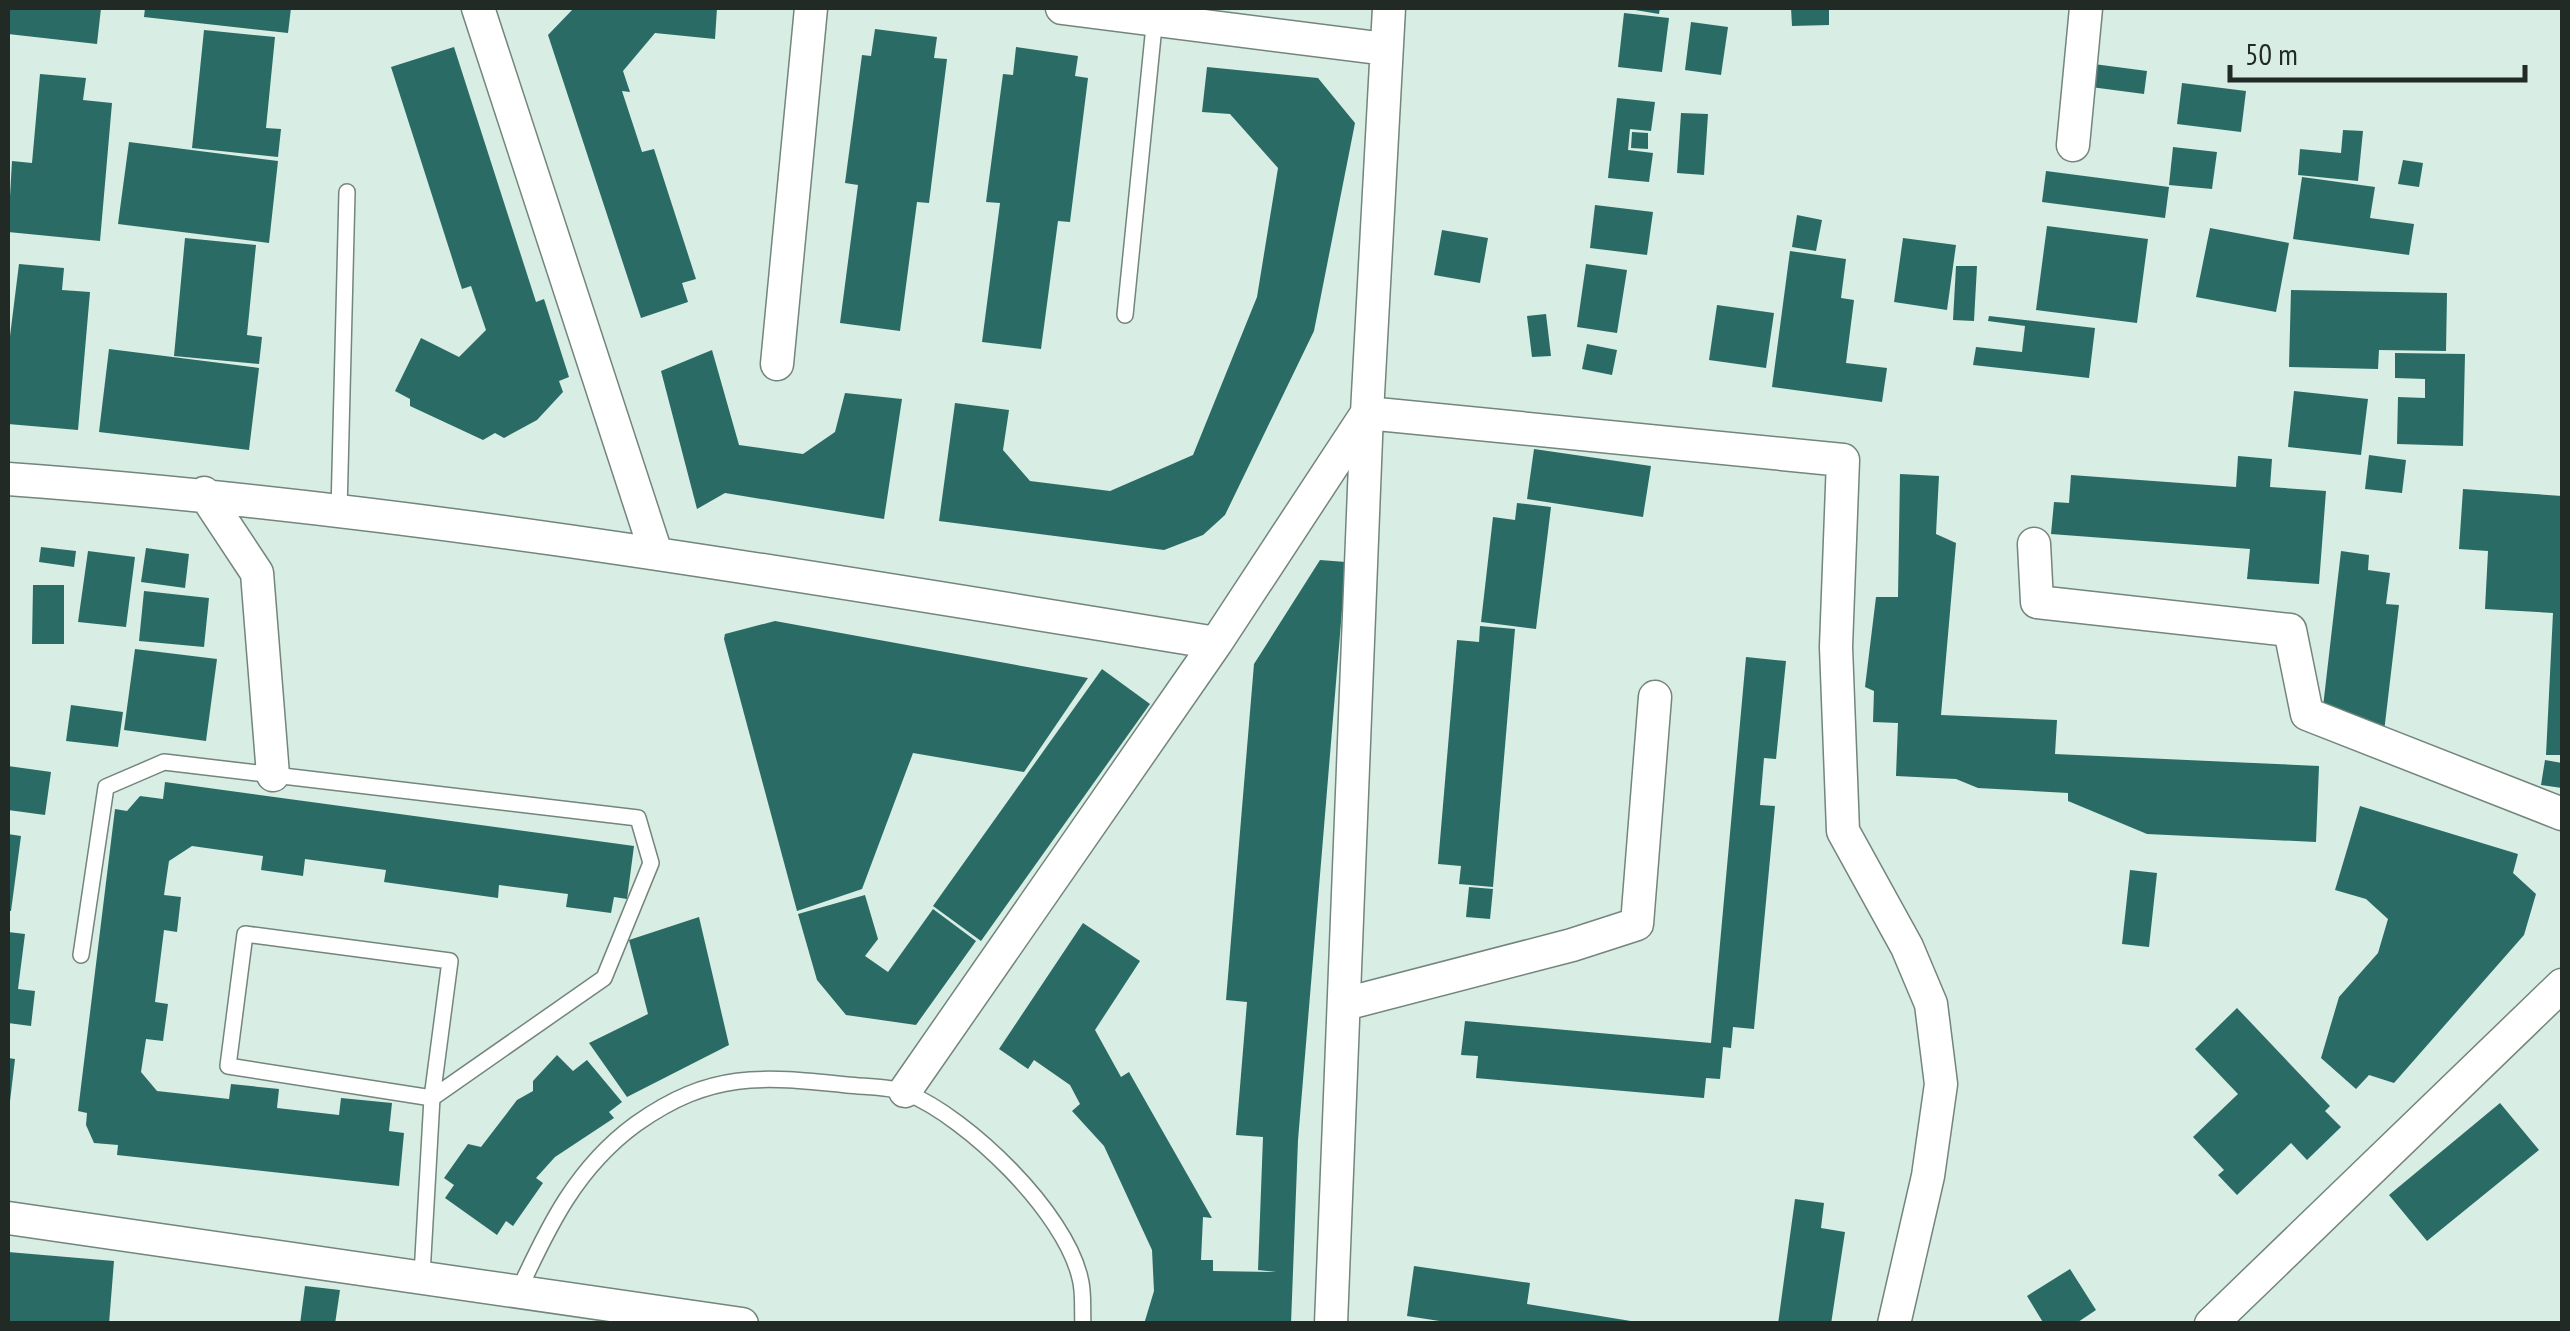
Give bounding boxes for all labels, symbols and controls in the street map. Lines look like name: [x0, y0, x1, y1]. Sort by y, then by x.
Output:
scale bar: [2230, 20, 2525, 82]
text: 50 m: [2245, 34, 2298, 73]

